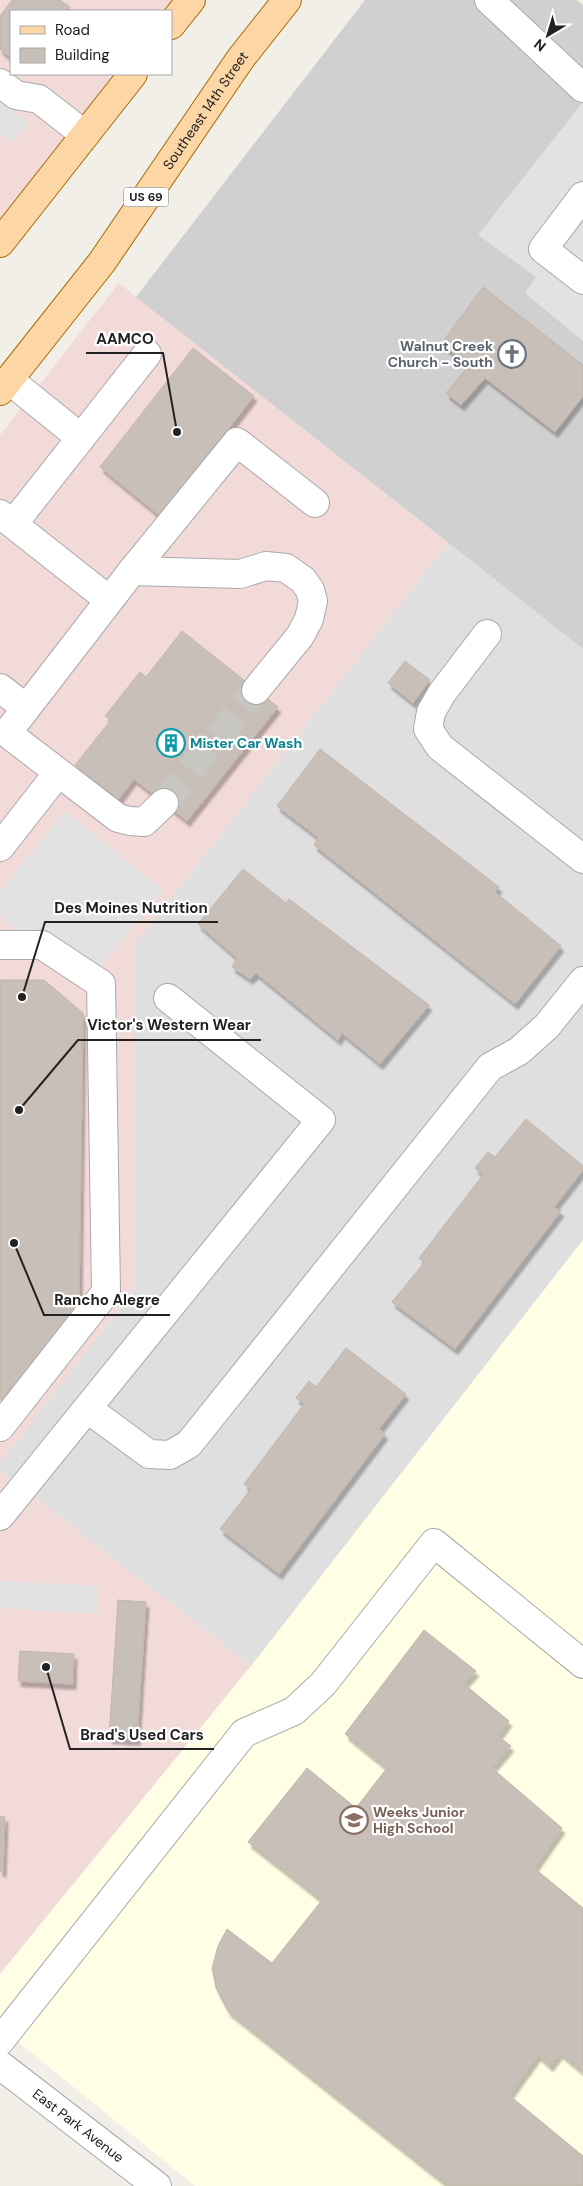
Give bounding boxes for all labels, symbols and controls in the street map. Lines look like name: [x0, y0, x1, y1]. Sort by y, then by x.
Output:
legend: [10, 10, 172, 75]
north arrow: [523, 10, 573, 60]
text: Road: [55, 20, 90, 40]
text: N: [530, 35, 550, 55]
text: Building: [55, 45, 110, 65]
street label: Southeast 14th Street: [159, 47, 252, 173]
road number: US 69: [124, 188, 168, 206]
callout: AAMCO: [86, 323, 163, 353]
text: AAMCO: [96, 329, 154, 349]
place label: Walnut Creek Church - South: [388, 337, 493, 371]
church icon: Walnut Creek Church - South: [497, 339, 527, 369]
building icon: Mister Car Wash: [156, 728, 186, 758]
place label: Mister Car Wash: [190, 734, 302, 752]
callout: Des Moines Nutrition: [45, 892, 218, 922]
text: Des Moines Nutrition: [54, 898, 208, 918]
callout: Victor's Western Wear: [78, 1010, 261, 1040]
text: Victor's Western Wear: [87, 1015, 251, 1035]
callout: Rancho Alegre: [44, 1285, 170, 1315]
text: Rancho Alegre: [54, 1290, 160, 1310]
callout: Brad's Used Cars: [70, 1719, 214, 1749]
text: Brad's Used Cars: [80, 1725, 204, 1745]
place label: Weeks Junior High School: [373, 1803, 465, 1837]
school or university icon: Weeks Junior High School: [339, 1805, 369, 1835]
street label: East Park Avenue: [29, 2085, 128, 2166]

